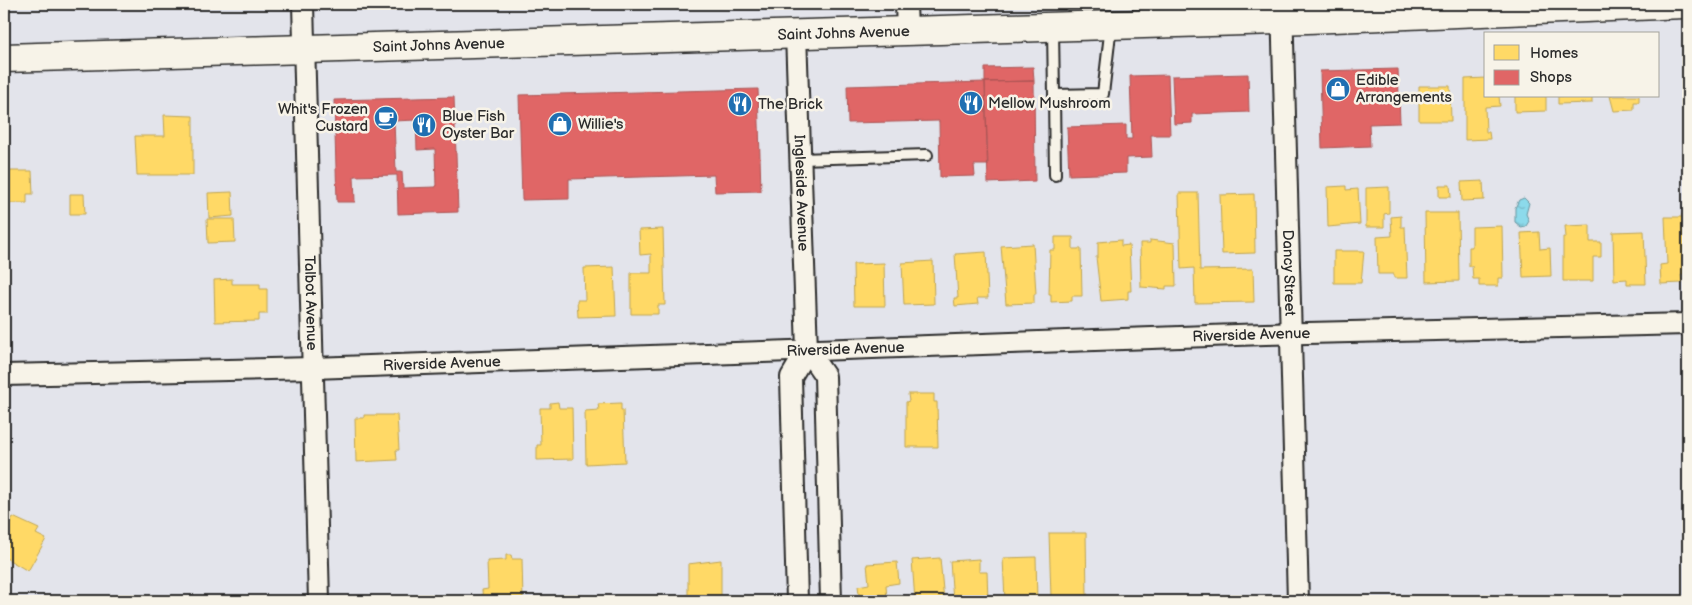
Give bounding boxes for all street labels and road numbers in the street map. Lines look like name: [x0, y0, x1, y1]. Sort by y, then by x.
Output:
street label: Saint Johns Avenue: [777, 22, 910, 45]
street label: Saint Johns Avenue: [372, 34, 505, 57]
street label: Ingleside Avenue: [790, 134, 813, 252]
street label: Dancy Street: [1278, 229, 1299, 317]
street label: Talbot Avenue: [300, 255, 321, 351]
street label: Riverside Avenue: [1192, 324, 1311, 347]
street label: Riverside Avenue: [786, 338, 905, 361]
street label: Riverside Avenue: [383, 352, 501, 375]

